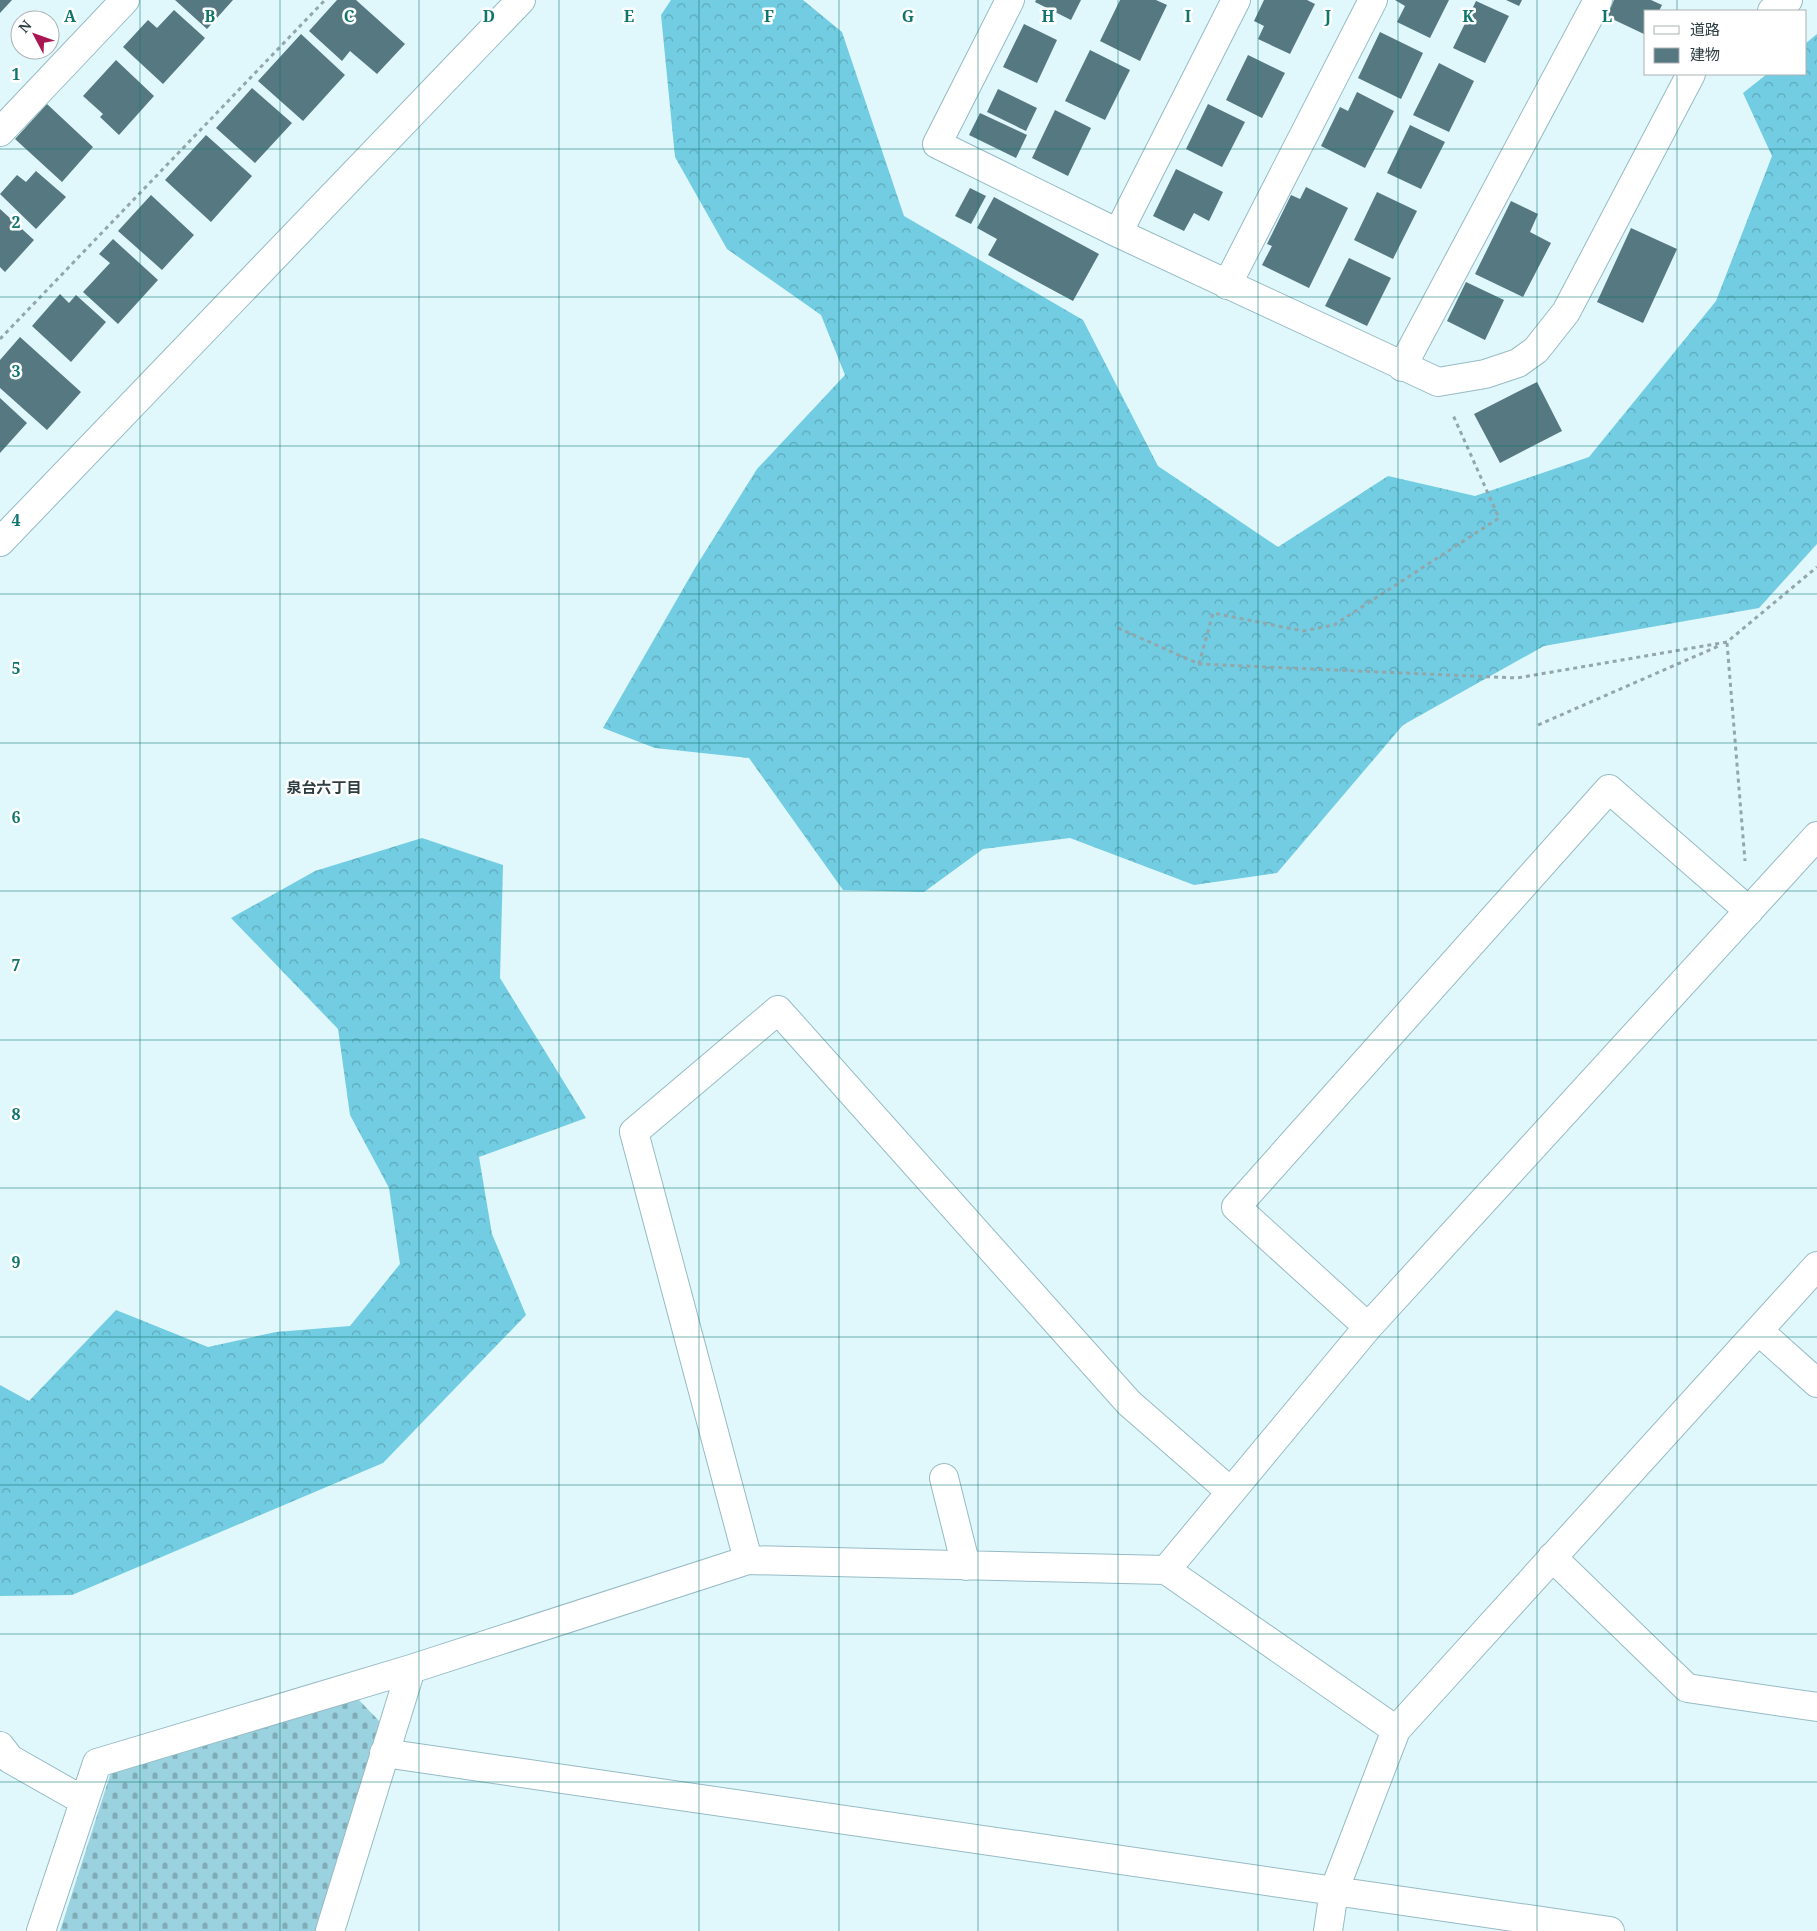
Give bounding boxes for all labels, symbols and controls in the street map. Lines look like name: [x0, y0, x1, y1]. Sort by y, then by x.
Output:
text: A: [64, 5, 77, 27]
text: B: [205, 5, 216, 27]
text: C: [344, 5, 355, 27]
text: D: [483, 5, 495, 27]
text: E: [624, 5, 634, 27]
text: F: [764, 5, 774, 27]
text: G: [902, 5, 914, 27]
text: H: [1041, 5, 1055, 27]
text: I: [1185, 5, 1191, 27]
text: J: [1324, 5, 1332, 27]
text: K: [1462, 5, 1474, 27]
text: L: [1602, 5, 1612, 27]
north arrow: [10, 10, 60, 60]
legend: [1644, 10, 1807, 75]
text: N: [14, 16, 36, 37]
text: 道路: [1690, 19, 1720, 39]
text: 建物: [1690, 44, 1720, 64]
text: 1: [11, 63, 21, 85]
text: 2: [11, 211, 21, 233]
text: 3: [11, 360, 21, 382]
text: 4: [11, 509, 21, 531]
text: 5: [11, 657, 21, 679]
district label: 泉台六丁目: [286, 777, 362, 797]
text: 6: [11, 806, 21, 828]
text: 7: [11, 954, 21, 976]
text: 8: [11, 1103, 21, 1125]
text: 9: [11, 1251, 21, 1273]

